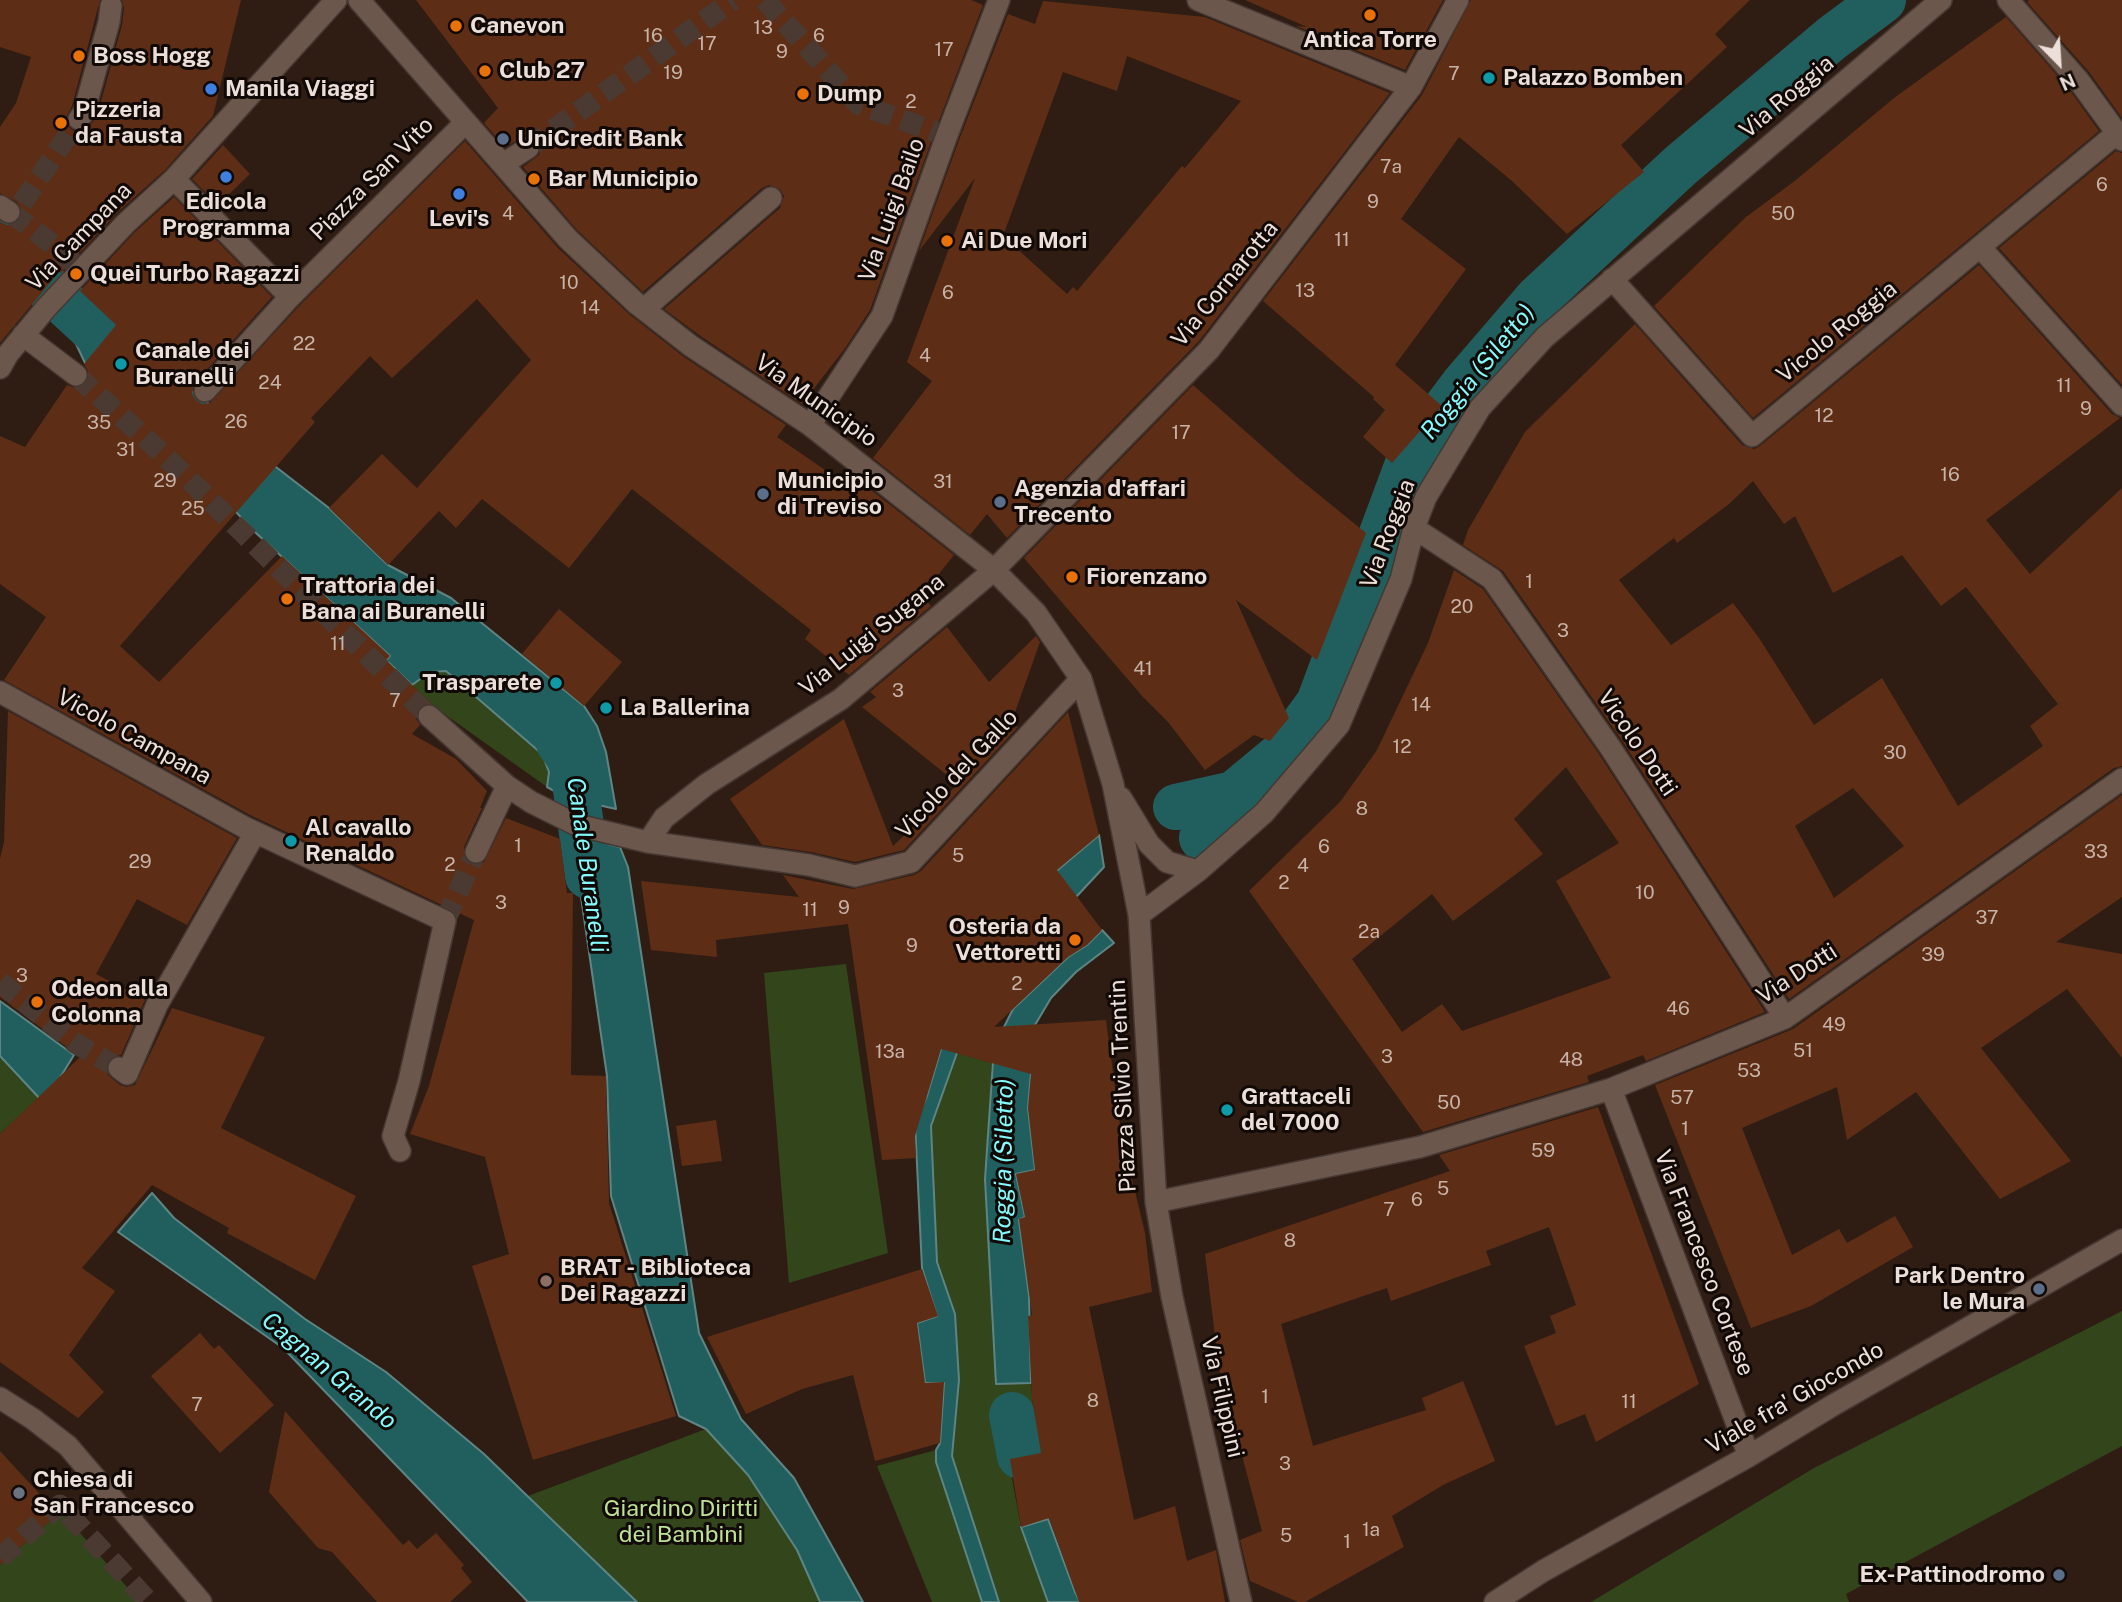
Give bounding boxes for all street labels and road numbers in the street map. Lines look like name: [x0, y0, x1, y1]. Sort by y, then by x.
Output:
street label: Via Roggia: [1734, 50, 1840, 144]
street label: Piazza San Vito: [304, 111, 440, 247]
street label: Via Luigi Bailo: [853, 134, 931, 286]
street label: Via Campana: [20, 177, 138, 297]
street label: Via Cornarotta: [1166, 216, 1284, 352]
street label: Vicolo Roggia: [1771, 275, 1903, 389]
street label: Via Municipio: [750, 349, 882, 453]
street label: Via Roggia: [1355, 476, 1421, 592]
street label: Via Luigi Sugana: [794, 568, 950, 702]
street label: Vicolo Campana: [52, 683, 216, 791]
street label: Vicolo Dotti: [1591, 685, 1683, 801]
street label: Vicolo del Gallo: [890, 704, 1024, 844]
street label: Via Dotti: [1752, 938, 1842, 1010]
street label: Piazza Silvio Trentin: [1104, 979, 1142, 1193]
street label: Via Francesco Cortese: [1648, 1146, 1760, 1380]
street label: Via Filippini: [1195, 1334, 1249, 1460]
street label: Viale fra' Giocondo: [1701, 1336, 1889, 1460]

